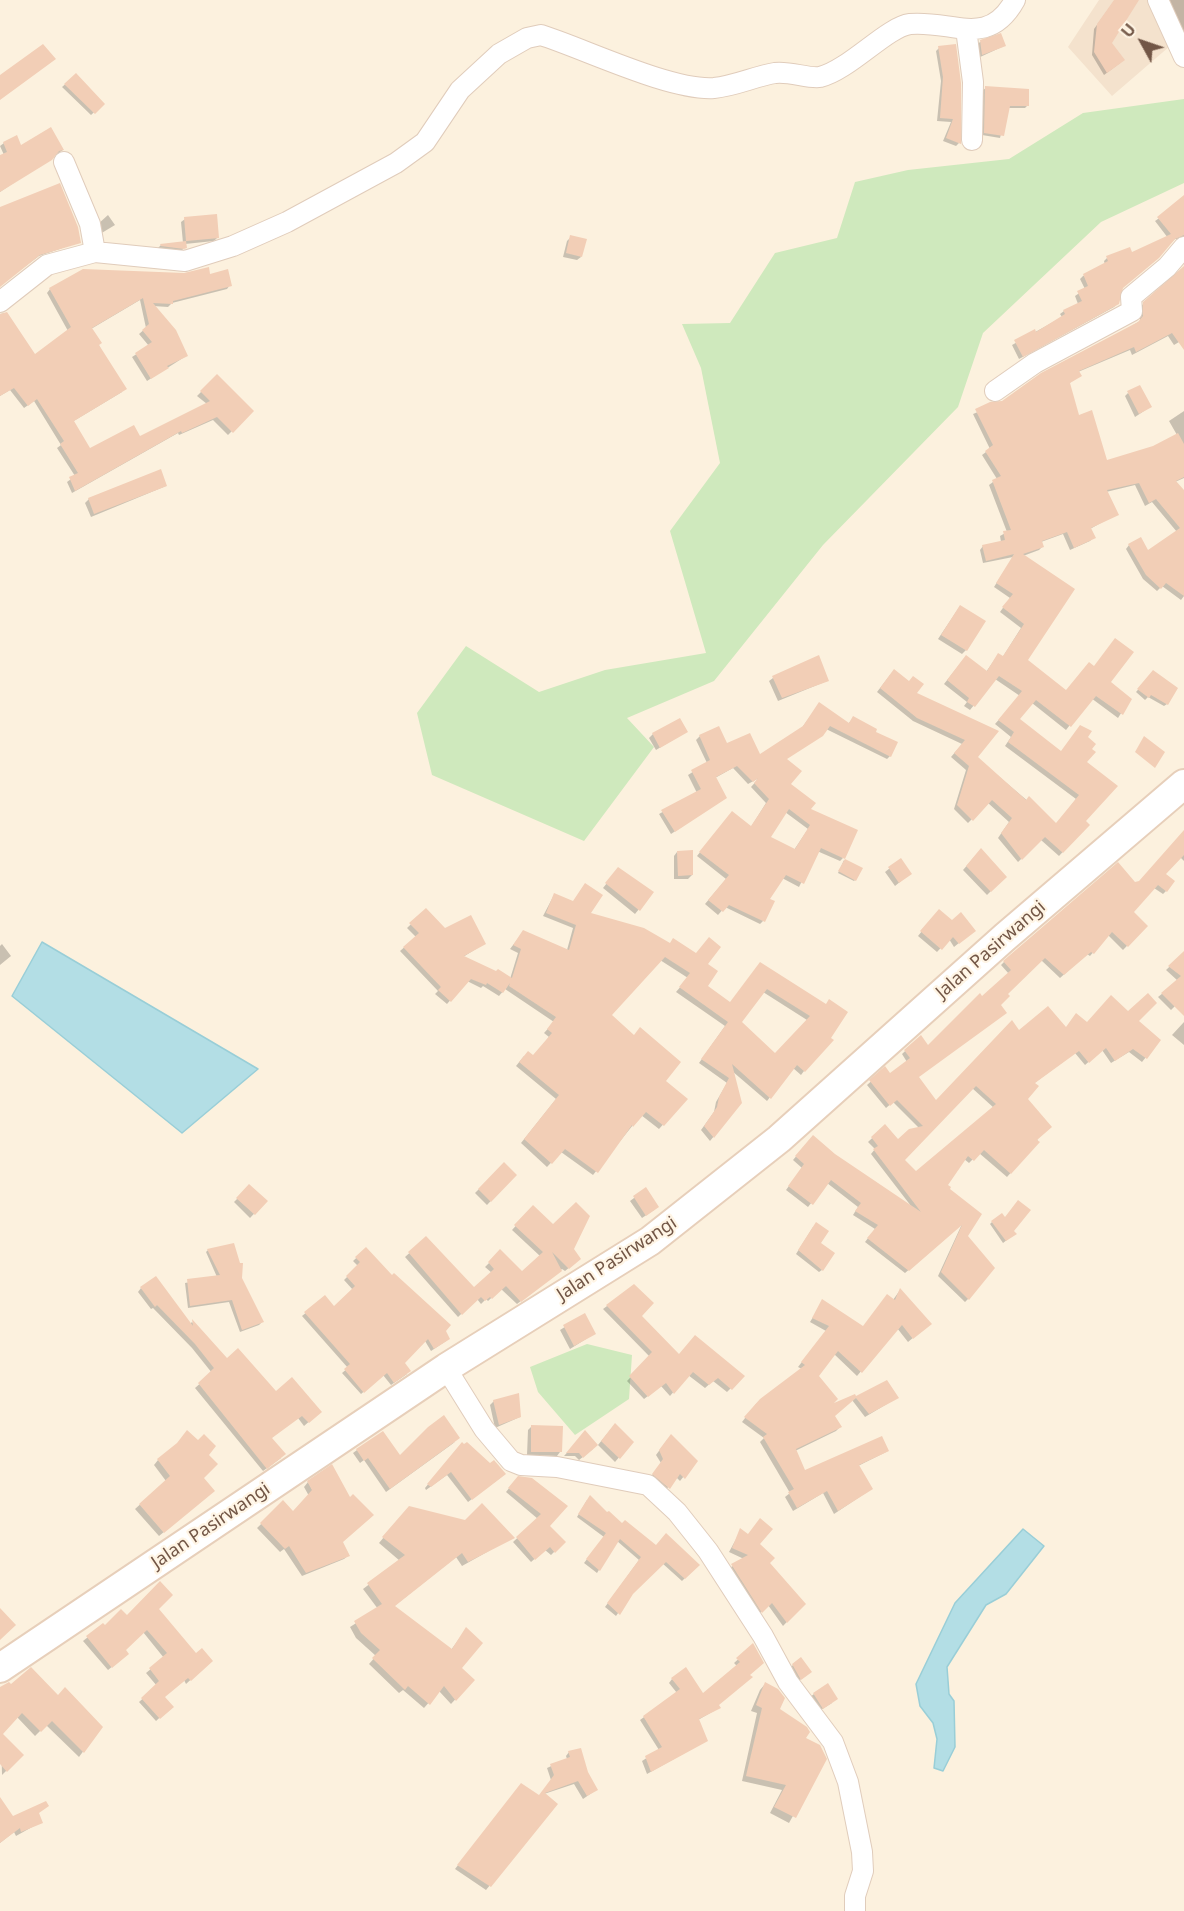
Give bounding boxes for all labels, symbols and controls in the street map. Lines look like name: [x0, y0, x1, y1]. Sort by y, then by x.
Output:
north arrow: [1112, 12, 1172, 72]
text: U: [1116, 19, 1141, 42]
street label: Jalan Pasirwangi: [932, 896, 1050, 1004]
street label: Jalan Pasirwangi: [553, 1212, 681, 1306]
street label: Jalan Pasirwangi: [148, 1478, 274, 1574]

